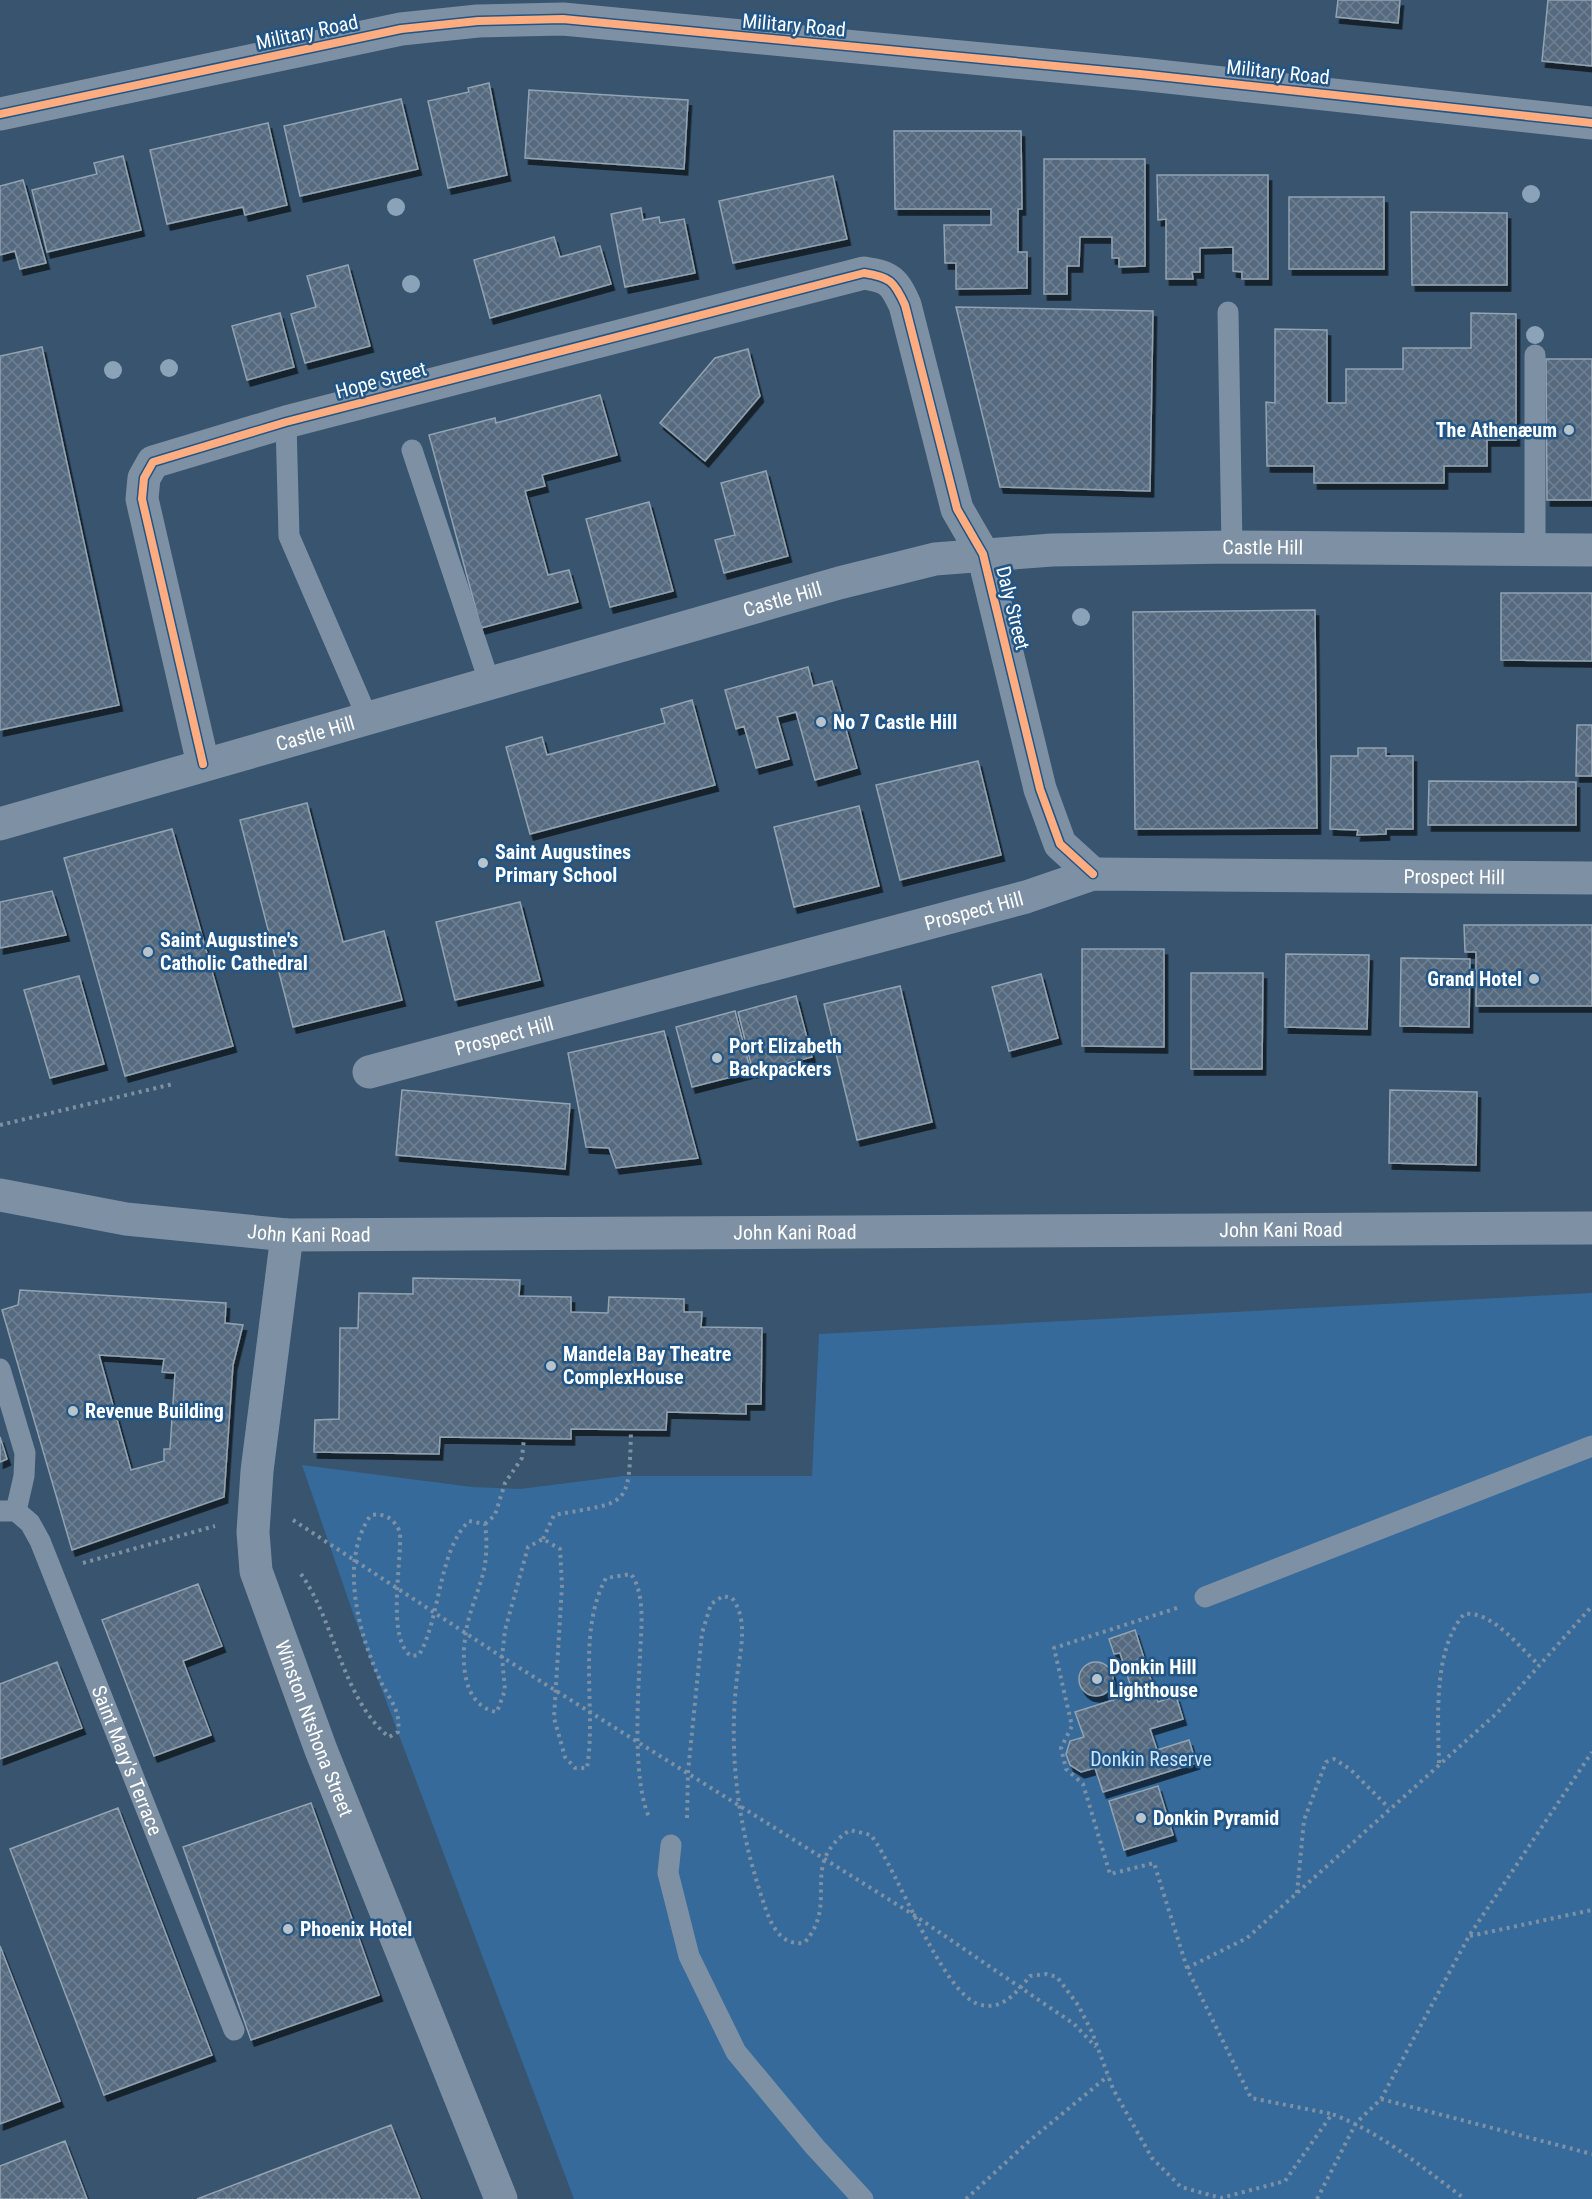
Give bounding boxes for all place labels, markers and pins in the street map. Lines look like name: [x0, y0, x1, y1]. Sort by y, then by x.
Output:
place label: The Athenæum: [1436, 418, 1557, 442]
marker: The Athenæum: [1562, 423, 1576, 437]
place label: No 7 Castle Hill: [833, 710, 957, 734]
marker: No 7 Castle Hill: [814, 715, 828, 729]
place label: Saint Augustines Primary School: [495, 840, 631, 887]
marker: Saint Augustines Primary School: [476, 856, 490, 870]
place label: Saint Augustine's Catholic Cathedral: [160, 928, 308, 975]
marker: Saint Augustine's Catholic Cathedral: [141, 945, 155, 959]
place label: Grand Hotel: [1427, 967, 1522, 991]
marker: Grand Hotel: [1527, 972, 1541, 986]
place label: Port Elizabeth Backpackers: [729, 1034, 842, 1081]
marker: Port Elizabeth Backpackers: [710, 1051, 724, 1065]
place label: Mandela Bay Theatre ComplexHouse: [563, 1342, 731, 1389]
marker: Mandela Bay Theatre ComplexHouse: [544, 1359, 558, 1373]
place label: Revenue Building: [85, 1399, 224, 1423]
marker: Revenue Building: [66, 1404, 80, 1418]
place label: Donkin Hill Lighthouse: [1109, 1655, 1198, 1702]
marker: Donkin Hill Lighthouse: [1090, 1672, 1104, 1686]
place label: Donkin Pyramid: [1153, 1806, 1279, 1830]
marker: Donkin Pyramid: [1134, 1811, 1148, 1825]
place label: Phoenix Hotel: [300, 1917, 412, 1941]
marker: Phoenix Hotel: [281, 1922, 295, 1936]

